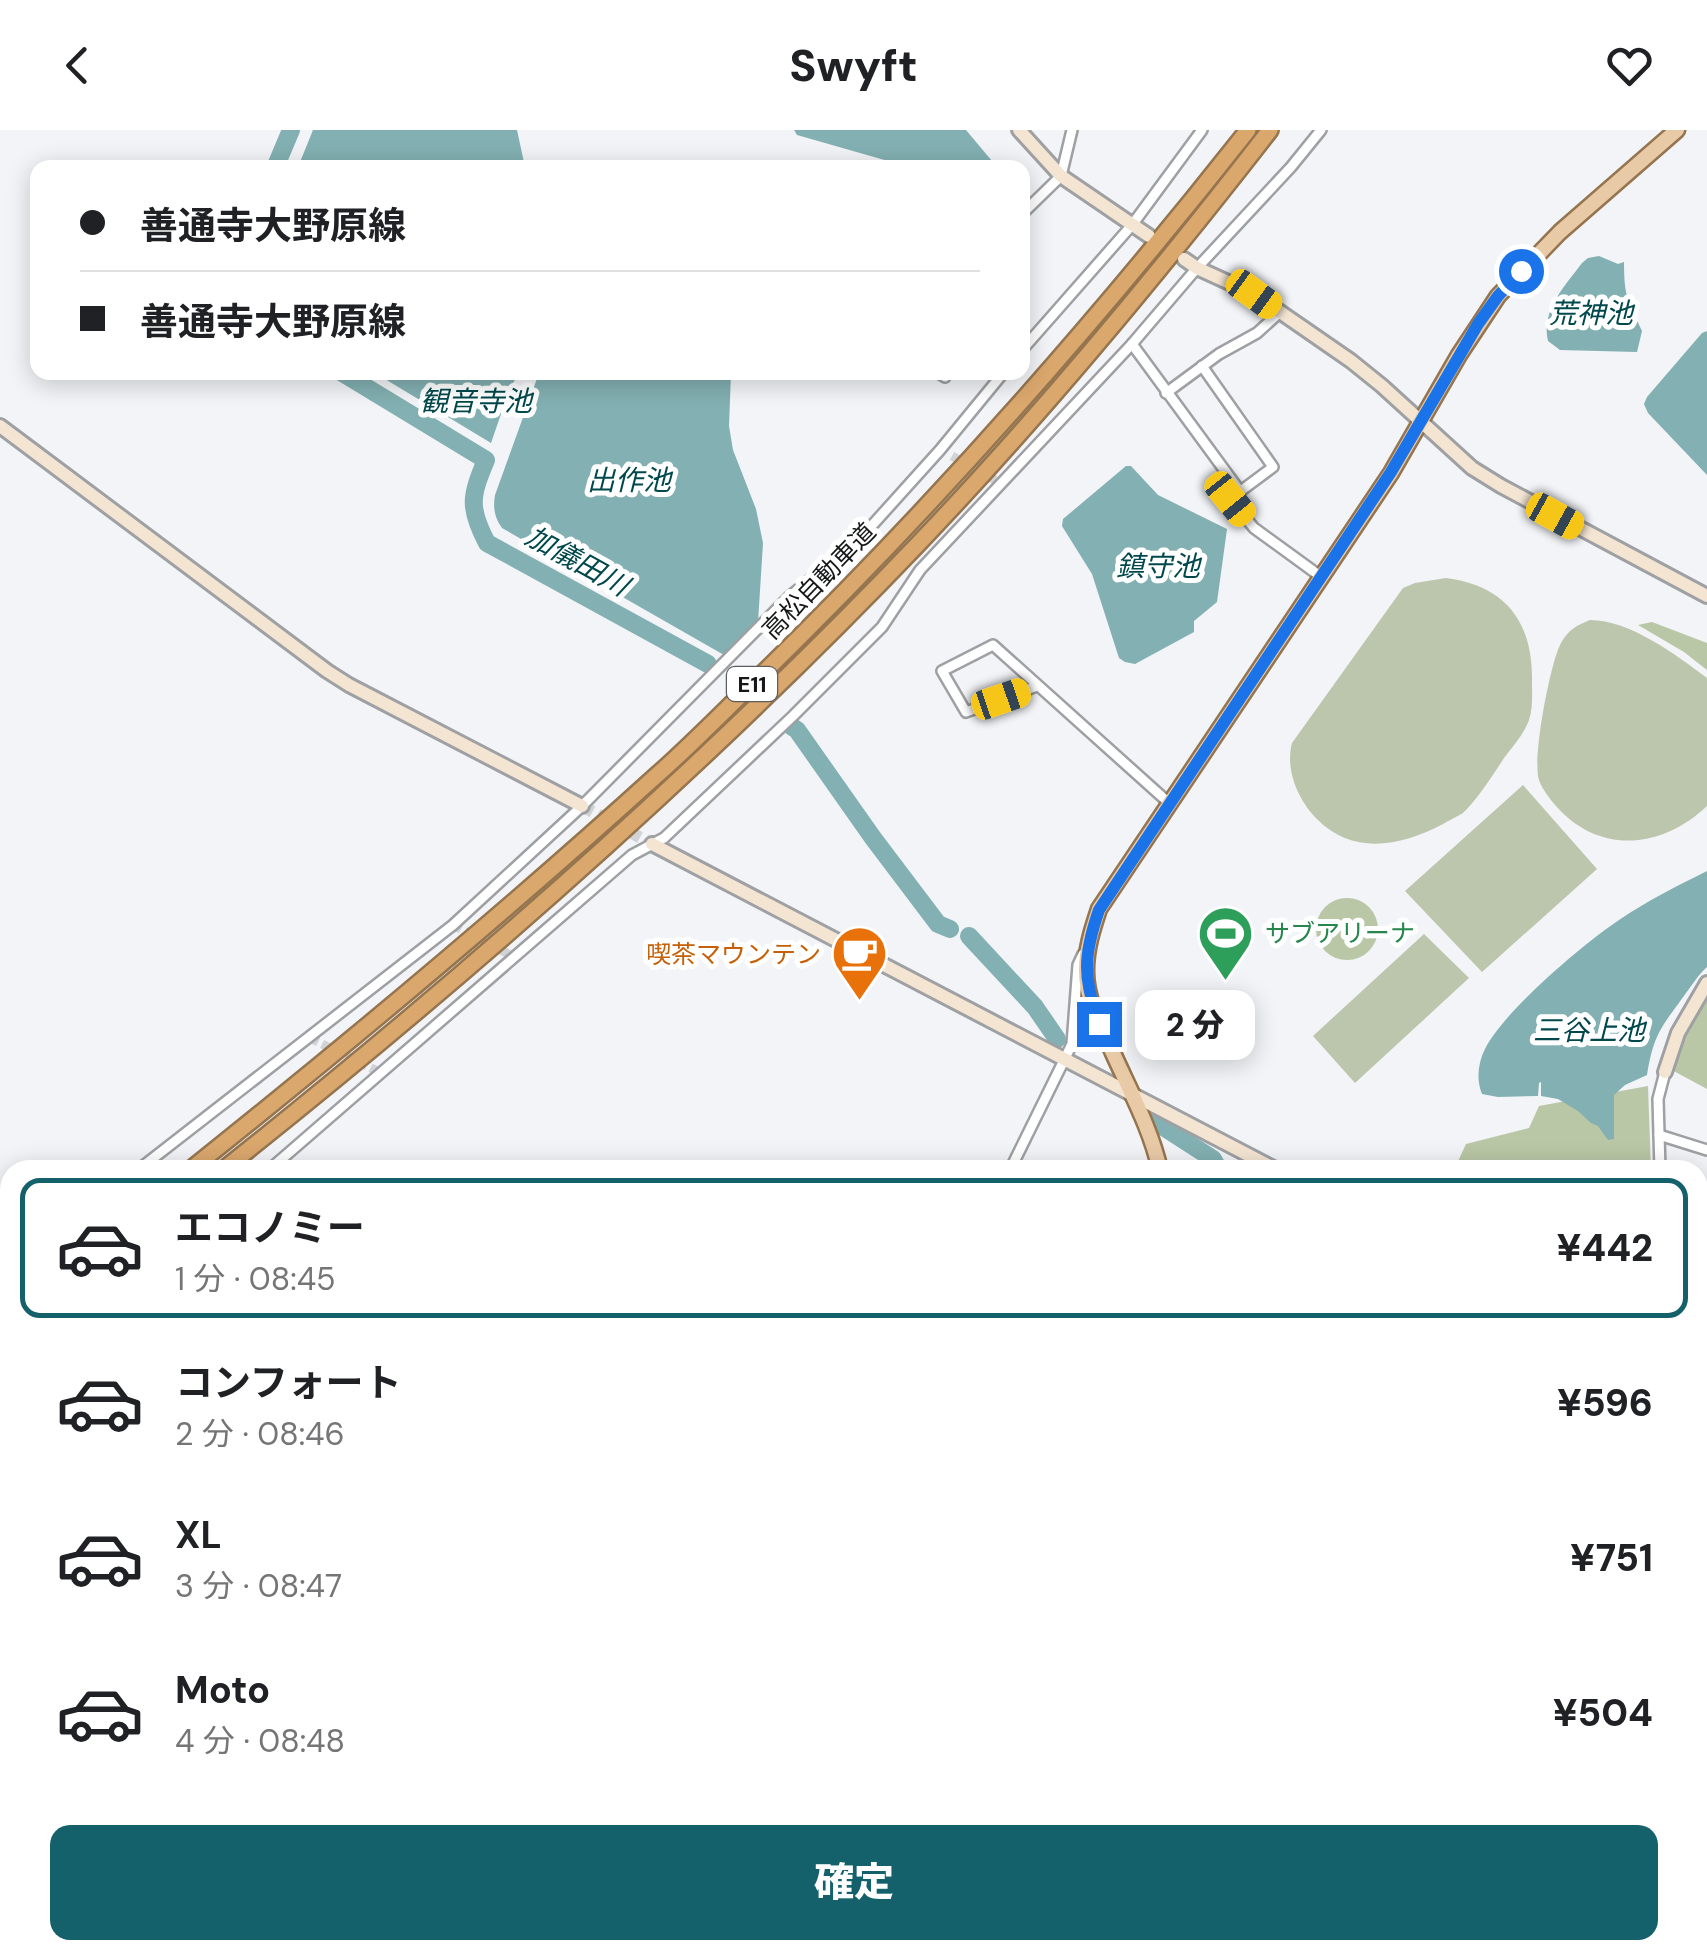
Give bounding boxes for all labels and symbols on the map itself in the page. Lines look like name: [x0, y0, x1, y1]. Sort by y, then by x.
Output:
route start: [1499, 249, 1544, 294]
car: [1221, 264, 1287, 324]
water label: 荒神池: [1549, 295, 1636, 332]
water label: 観音寺池: [420, 383, 535, 420]
water label: 出作池: [587, 462, 674, 499]
car: [1199, 466, 1261, 532]
car: [1521, 488, 1589, 544]
street label: 高松自動車道: [755, 516, 883, 646]
water label: 加儀田川: [519, 518, 638, 606]
water label: 鎮守池: [1116, 548, 1203, 585]
road number: E11: [727, 667, 777, 701]
car: [968, 675, 1034, 723]
sports icon: サブアリーナ: [1196, 903, 1256, 982]
place label: サブアリーナ: [1265, 917, 1415, 950]
cafe icon: 喫茶マウンテン: [830, 924, 890, 1003]
place label: 喫茶マウンテン: [646, 938, 821, 971]
callout: 2 分: [1134, 989, 1254, 1059]
route end: [1077, 1002, 1122, 1047]
water label: 三谷上池: [1533, 1012, 1648, 1049]

